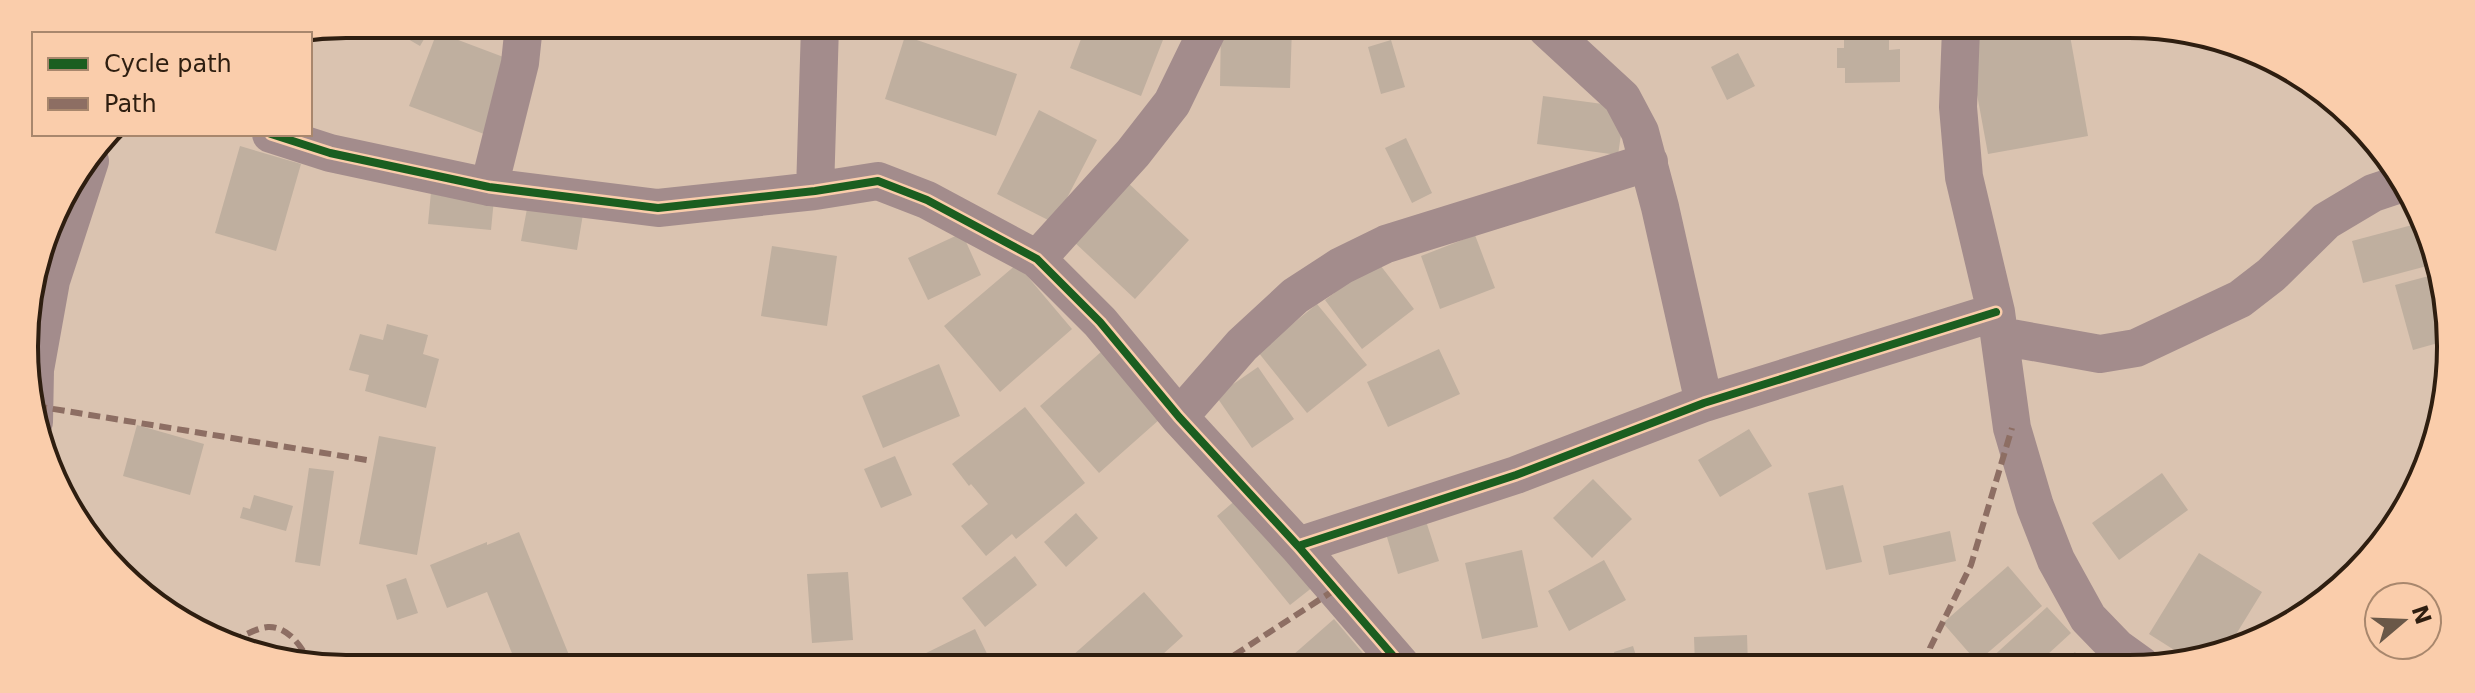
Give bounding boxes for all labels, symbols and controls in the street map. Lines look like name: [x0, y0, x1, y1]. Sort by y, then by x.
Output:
legend: [32, 32, 312, 136]
text: Cycle path: [104, 50, 232, 78]
text: Path: [104, 90, 157, 118]
north arrow: [2363, 581, 2443, 661]
text: N: [2407, 602, 2436, 627]

